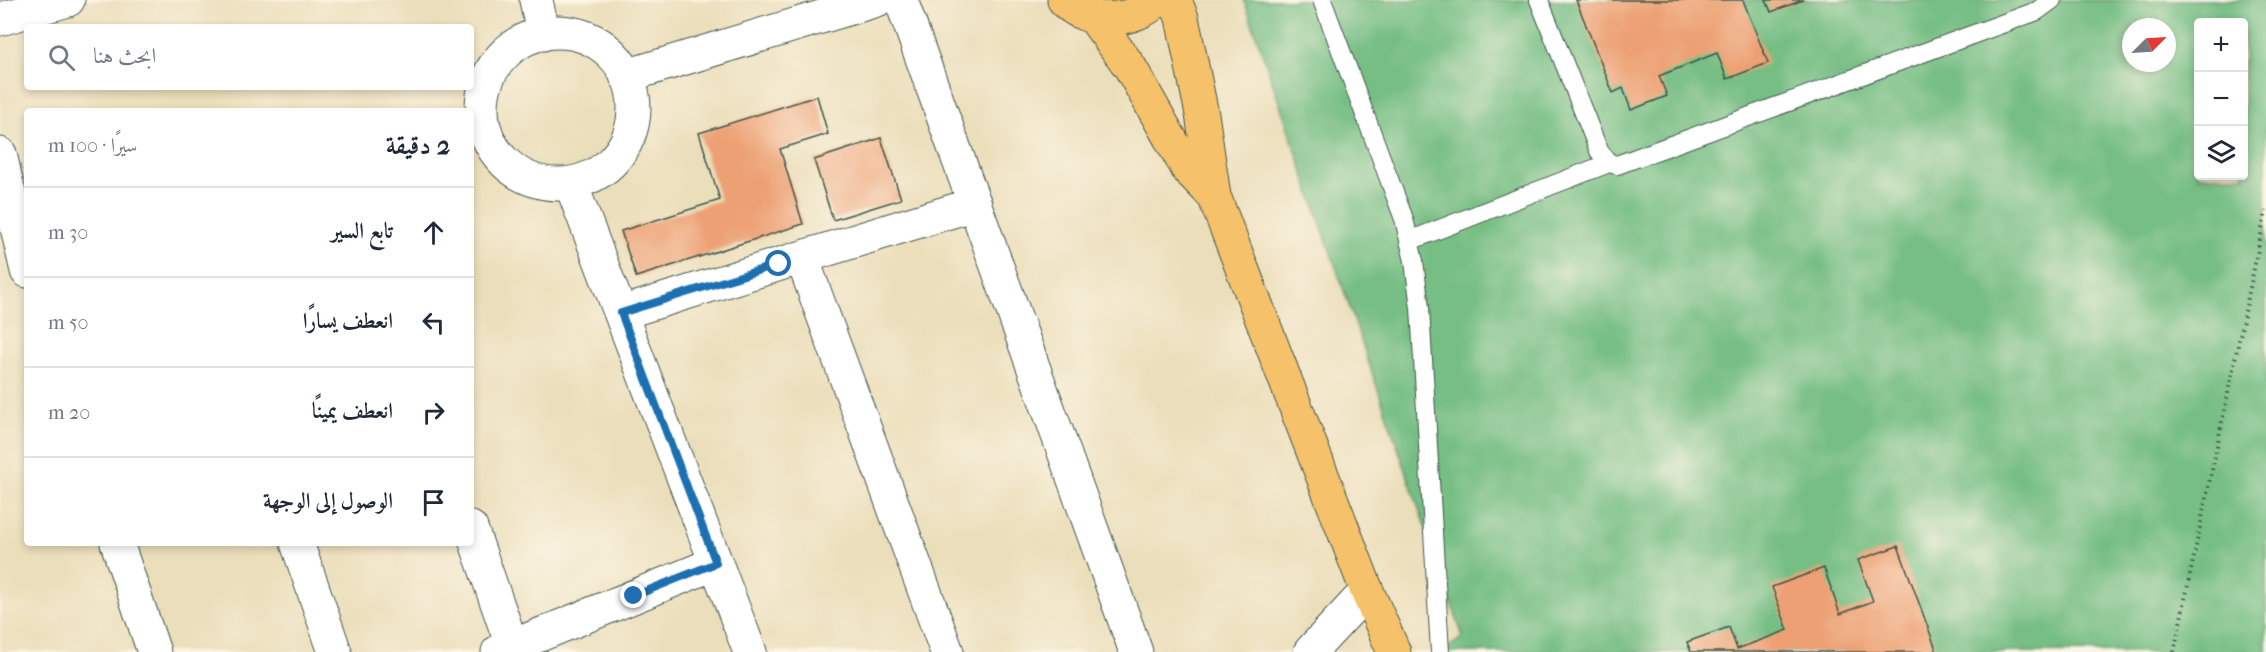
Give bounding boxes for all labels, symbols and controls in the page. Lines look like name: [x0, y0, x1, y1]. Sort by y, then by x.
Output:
north arrow: [2122, 18, 2176, 72]
map controls: [2194, 18, 2248, 180]
button: +: [2194, 18, 2248, 72]
search box: [24, 24, 474, 90]
icon: search: [45, 41, 78, 74]
text: ابحث هنا: [93, 43, 156, 69]
button: −: [2194, 72, 2248, 126]
button: layers: [2194, 126, 2248, 180]
text: 2 دقيقة: [386, 130, 450, 161]
text: سيرًا · 100 m: [48, 134, 137, 157]
icon: ahead: [417, 216, 450, 249]
text: تابع السير: [331, 218, 393, 244]
text: 30 m: [48, 221, 88, 244]
route start: [765, 250, 791, 276]
icon: left: [417, 306, 450, 339]
text: انعطف يسارًا: [303, 308, 393, 334]
text: 50 m: [48, 311, 89, 334]
icon: right: [417, 396, 450, 429]
text: انعطف يمينًا: [312, 398, 393, 424]
text: 20 m: [48, 401, 90, 424]
icon: arrive: [417, 486, 450, 519]
text: الوصول إلى الوجهة: [263, 488, 393, 514]
route end: [620, 582, 646, 608]

